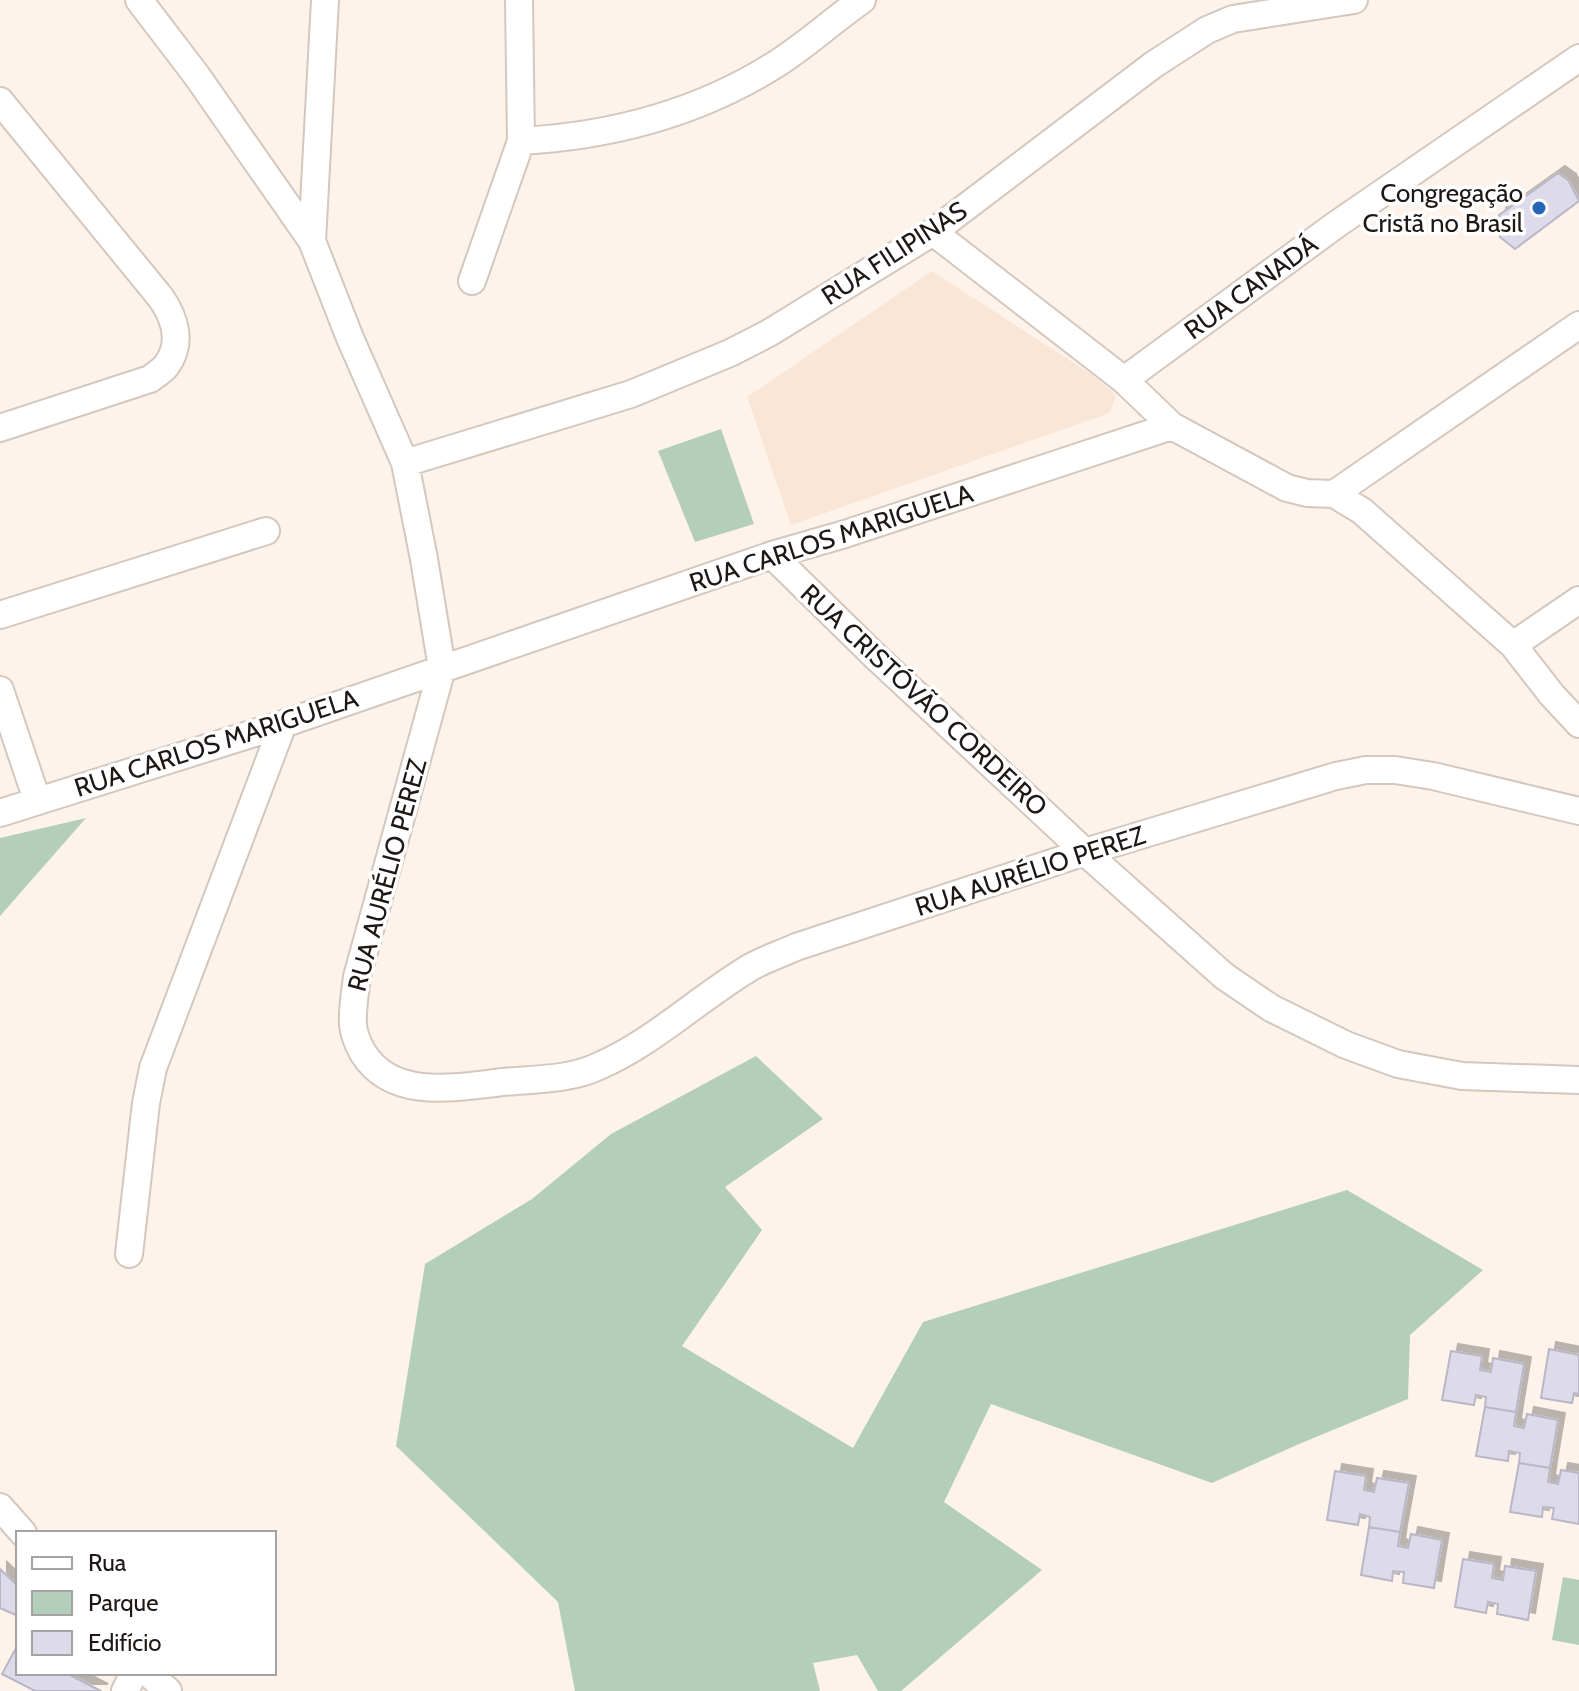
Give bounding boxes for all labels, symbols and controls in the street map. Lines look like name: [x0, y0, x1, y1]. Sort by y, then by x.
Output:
place label: Congregação Cristã no Brasil: [1363, 177, 1523, 239]
street label: RUA FILIPINAS: [815, 194, 973, 312]
marker: Congregação Cristã no Brasil: [1530, 199, 1548, 217]
street label: RUA CANADÁ: [1178, 228, 1324, 346]
street label: RUA CARLOS MARIGUELA: [685, 477, 977, 599]
street label: RUA CRISTÓVÃO CORDEIRO: [794, 577, 1054, 823]
street label: RUA CARLOS MARIGUELA: [70, 682, 362, 804]
street label: RUA AURÉLIO PEREZ: [341, 754, 434, 995]
street label: RUA AURÉLIO PEREZ: [911, 819, 1150, 923]
legend: [16, 1531, 276, 1675]
text: Rua: [88, 1548, 127, 1577]
text: Parque: [88, 1588, 158, 1617]
text: Edifício: [88, 1628, 162, 1657]

